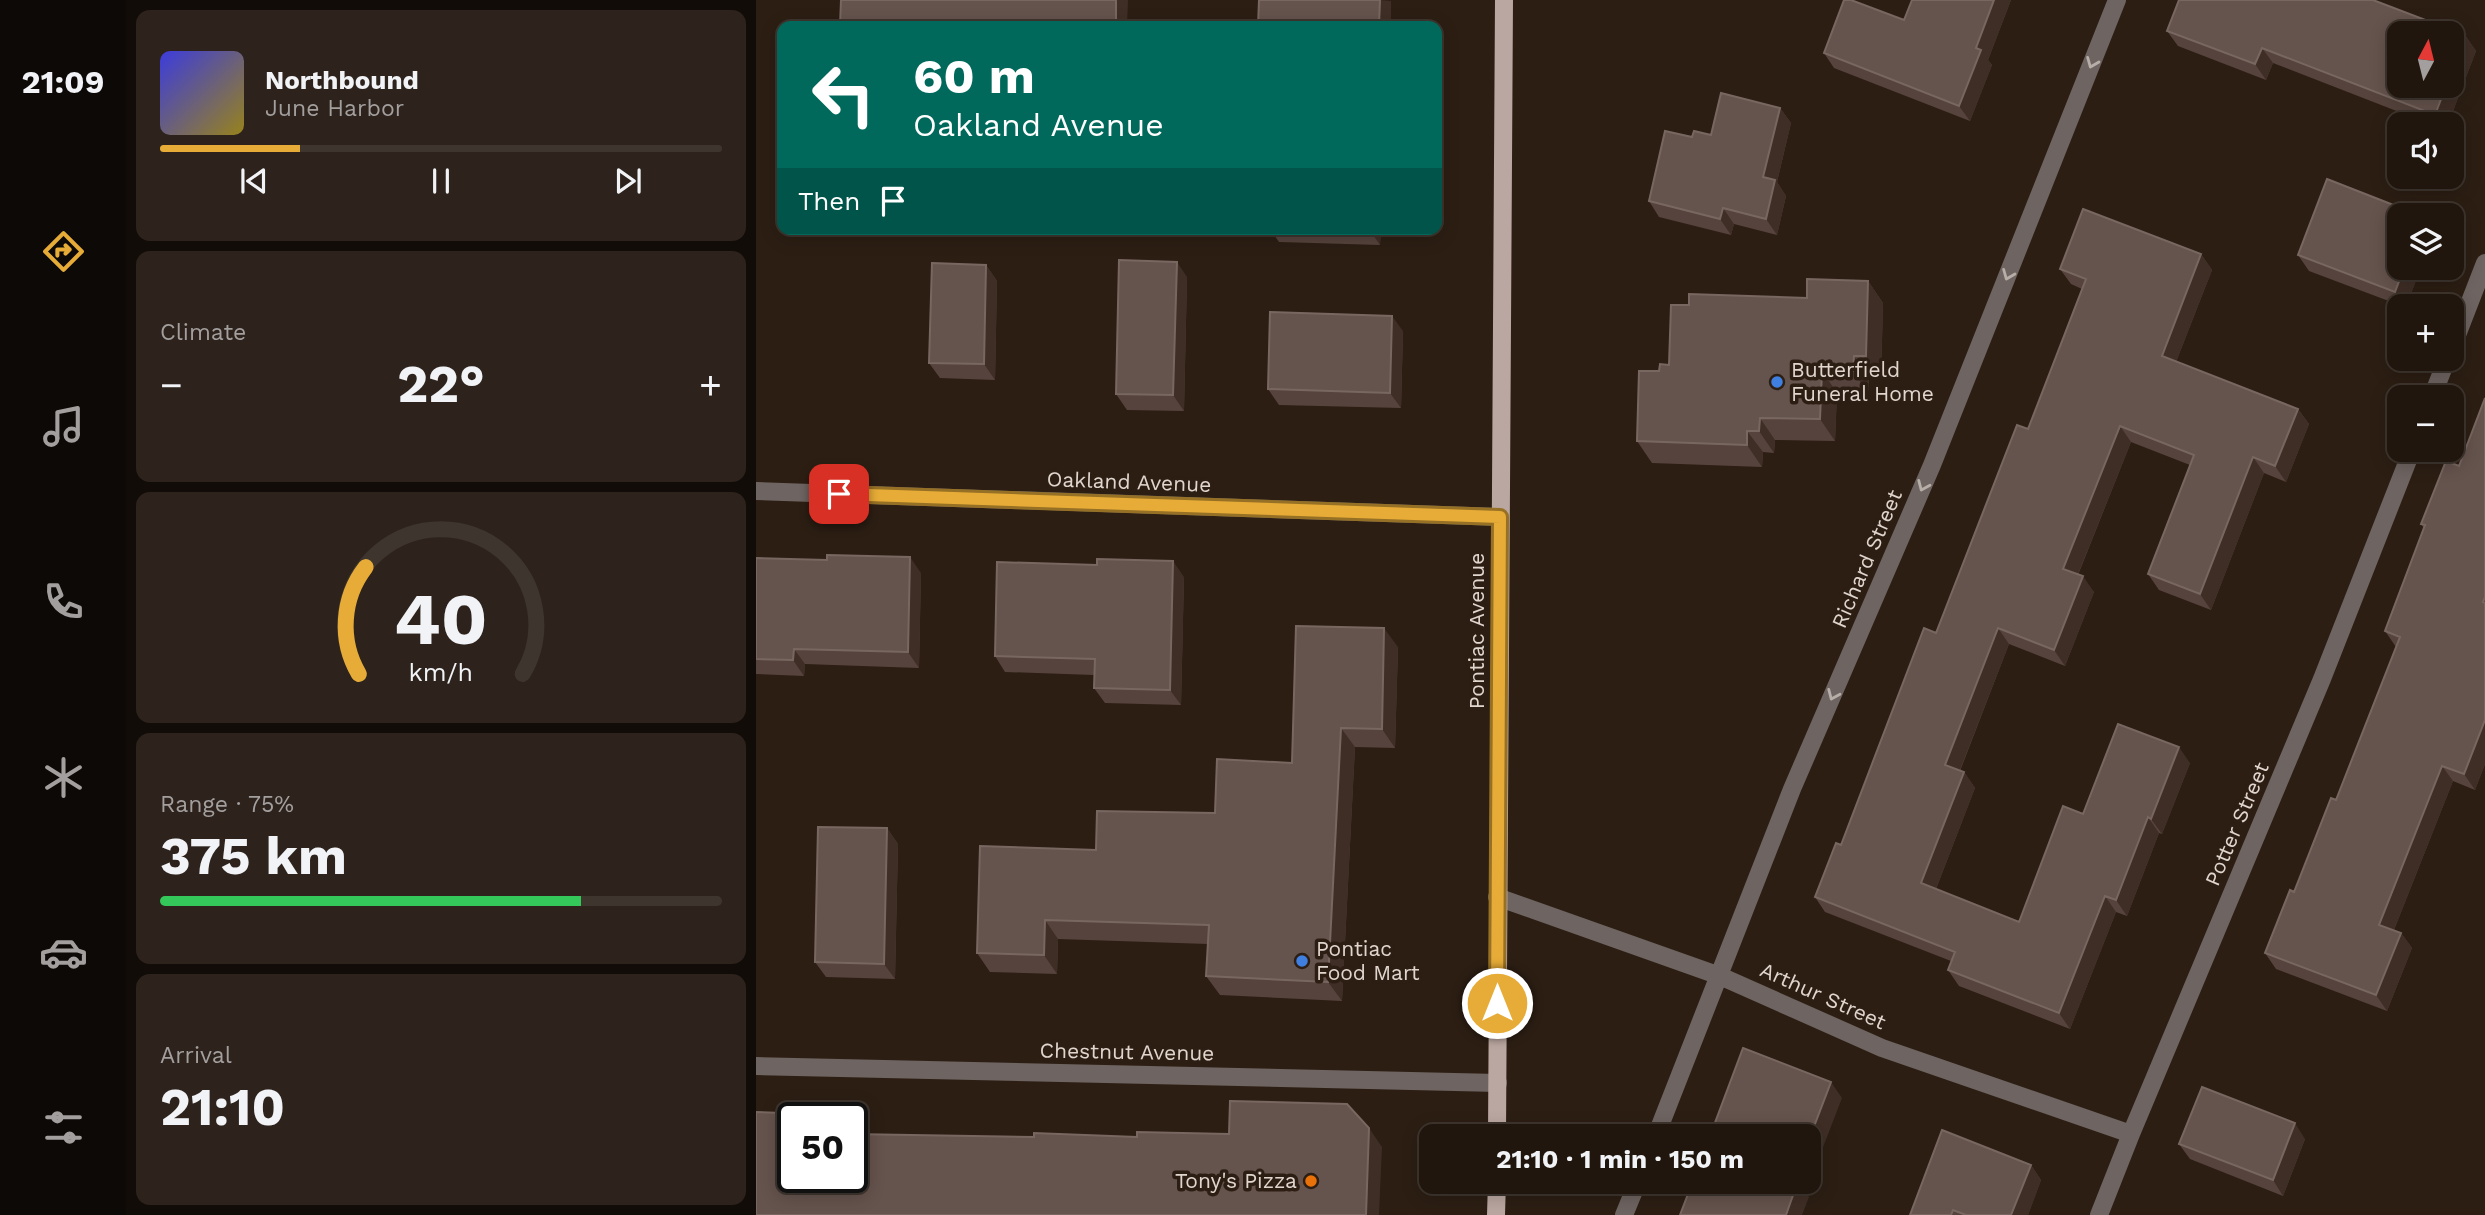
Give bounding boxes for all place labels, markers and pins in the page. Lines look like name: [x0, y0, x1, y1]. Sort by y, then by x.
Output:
place label: Butterfield Funeral Home: [1791, 357, 1934, 406]
marker: Butterfield Funeral Home: [1769, 374, 1785, 390]
pin: [809, 464, 869, 524]
place label: Pontiac Food Mart: [1316, 936, 1420, 985]
marker: Pontiac Food Mart: [1294, 953, 1310, 969]
place label: Tony's Pizza: [1175, 1168, 1297, 1193]
marker: Tony's Pizza: [1303, 1173, 1319, 1189]

